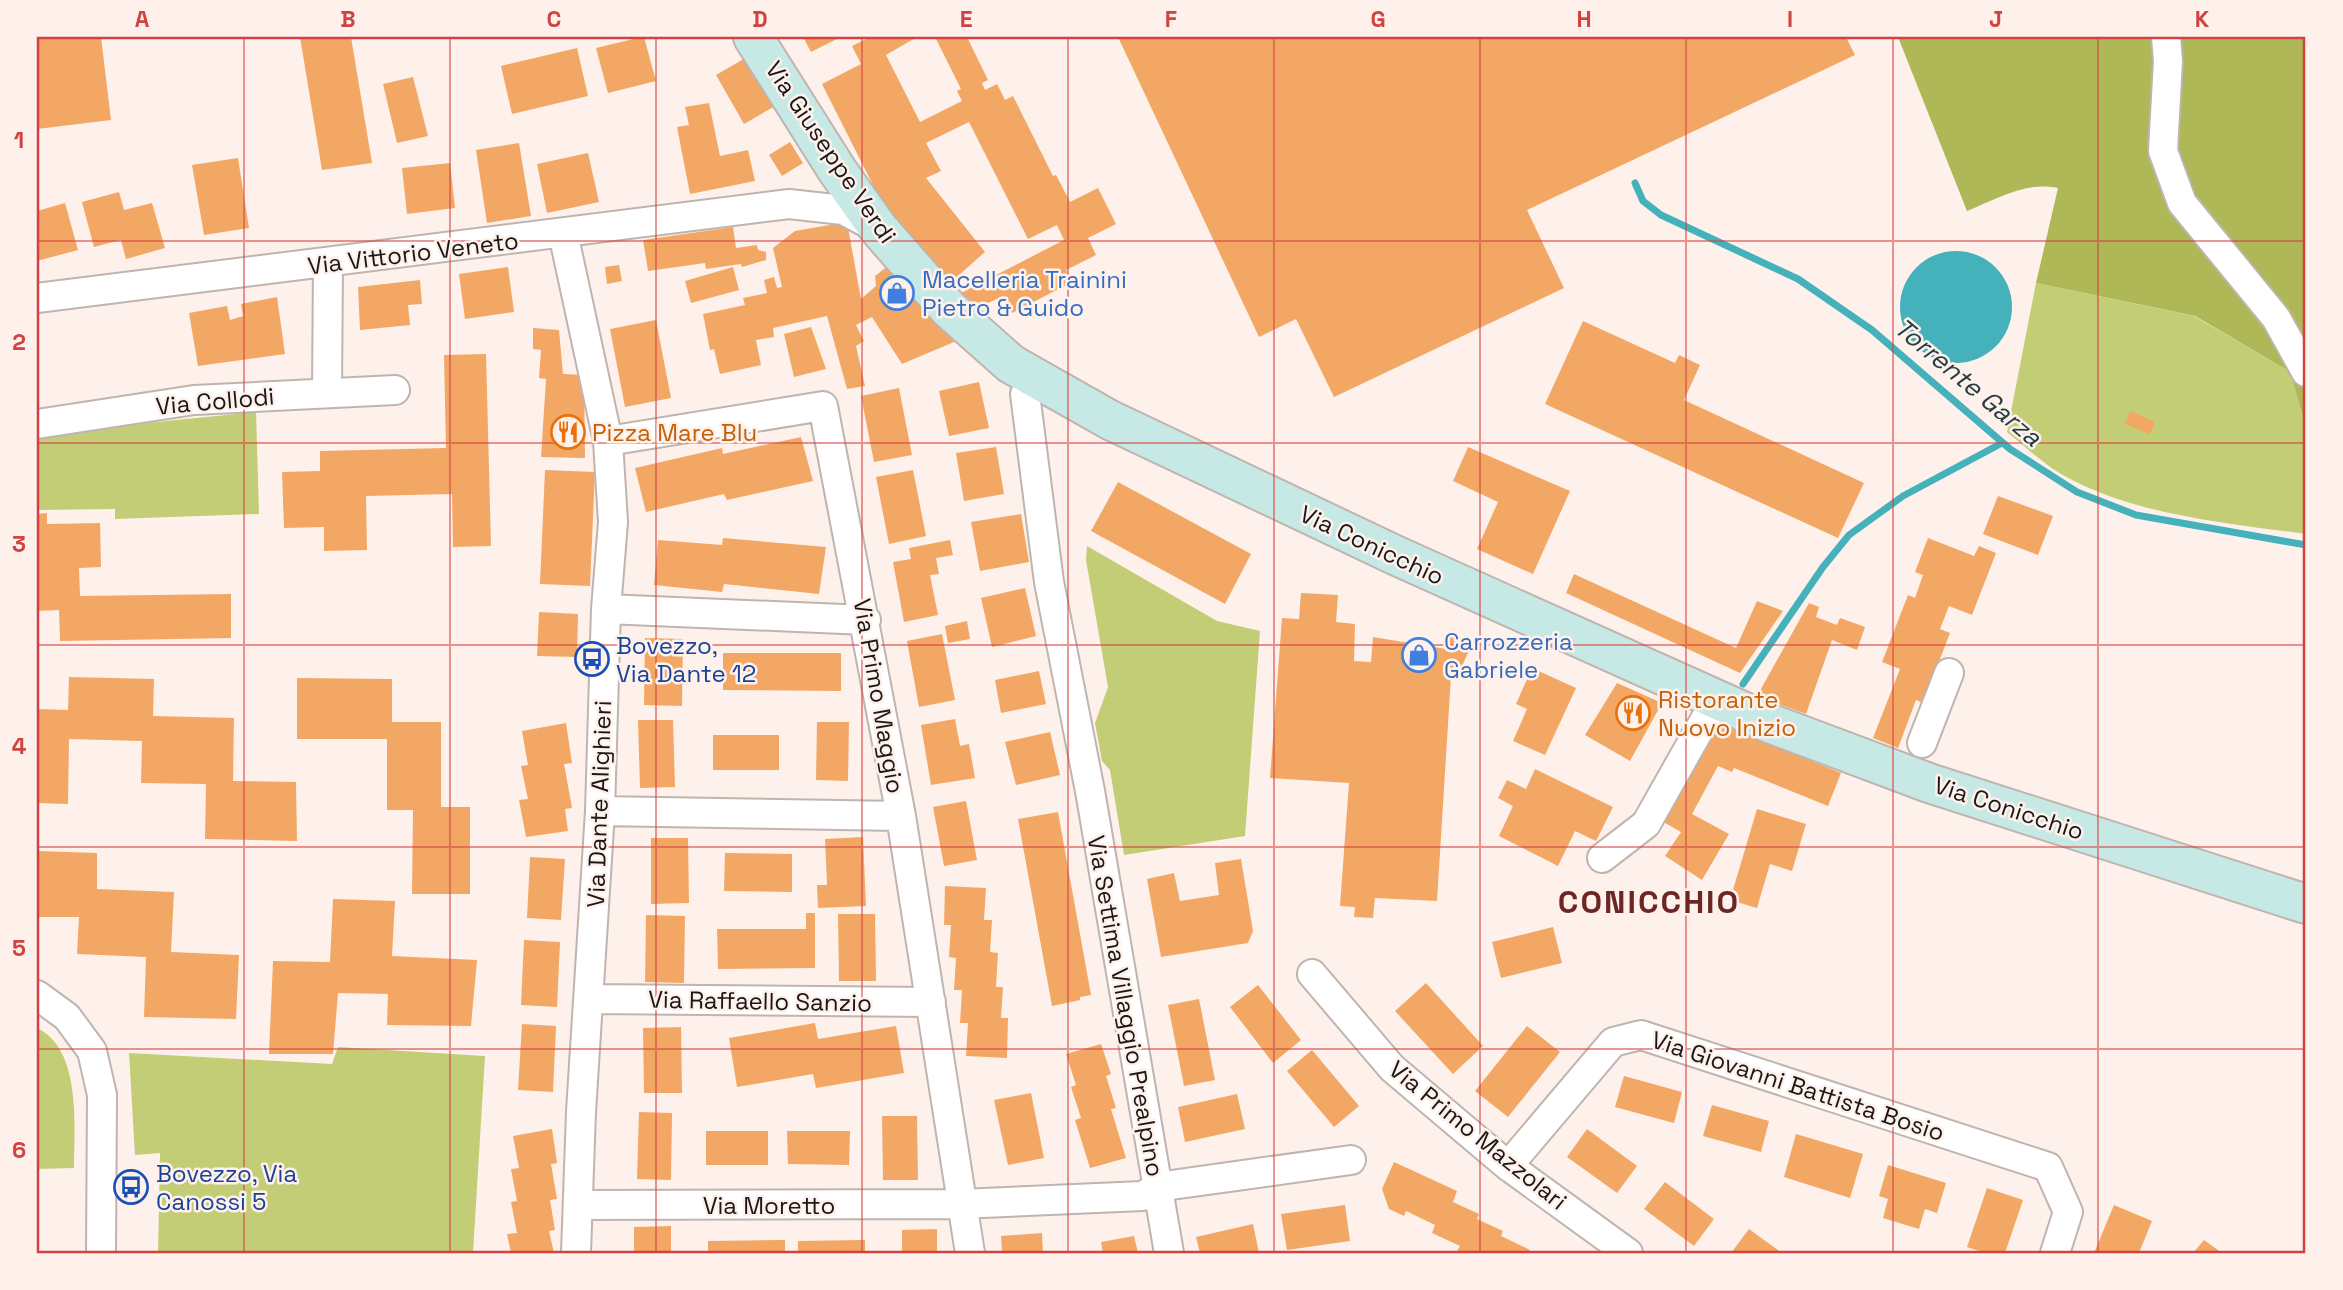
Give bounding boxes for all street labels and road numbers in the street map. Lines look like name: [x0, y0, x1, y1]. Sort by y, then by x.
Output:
street label: Via Giuseppe Verdi: [759, 55, 903, 249]
street label: Via Vittorio Veneto: [306, 225, 520, 281]
street label: Via Collodi: [154, 380, 276, 422]
street label: Via Conicchio: [1295, 498, 1449, 592]
street label: Via Primo Maggio: [847, 596, 911, 796]
street label: Via Dante Alighieri: [580, 700, 618, 908]
street label: Via Conicchio: [1930, 769, 2088, 847]
street label: Via Settima Villaggio Prealpino: [1081, 833, 1171, 1179]
street label: Via Raffaello Sanzio: [648, 984, 872, 1018]
street label: Via Giovanni Battista Bosio: [1648, 1024, 1948, 1148]
street label: Via Primo Mazzolari: [1383, 1054, 1573, 1216]
street label: Via Moretto: [703, 1190, 835, 1221]

